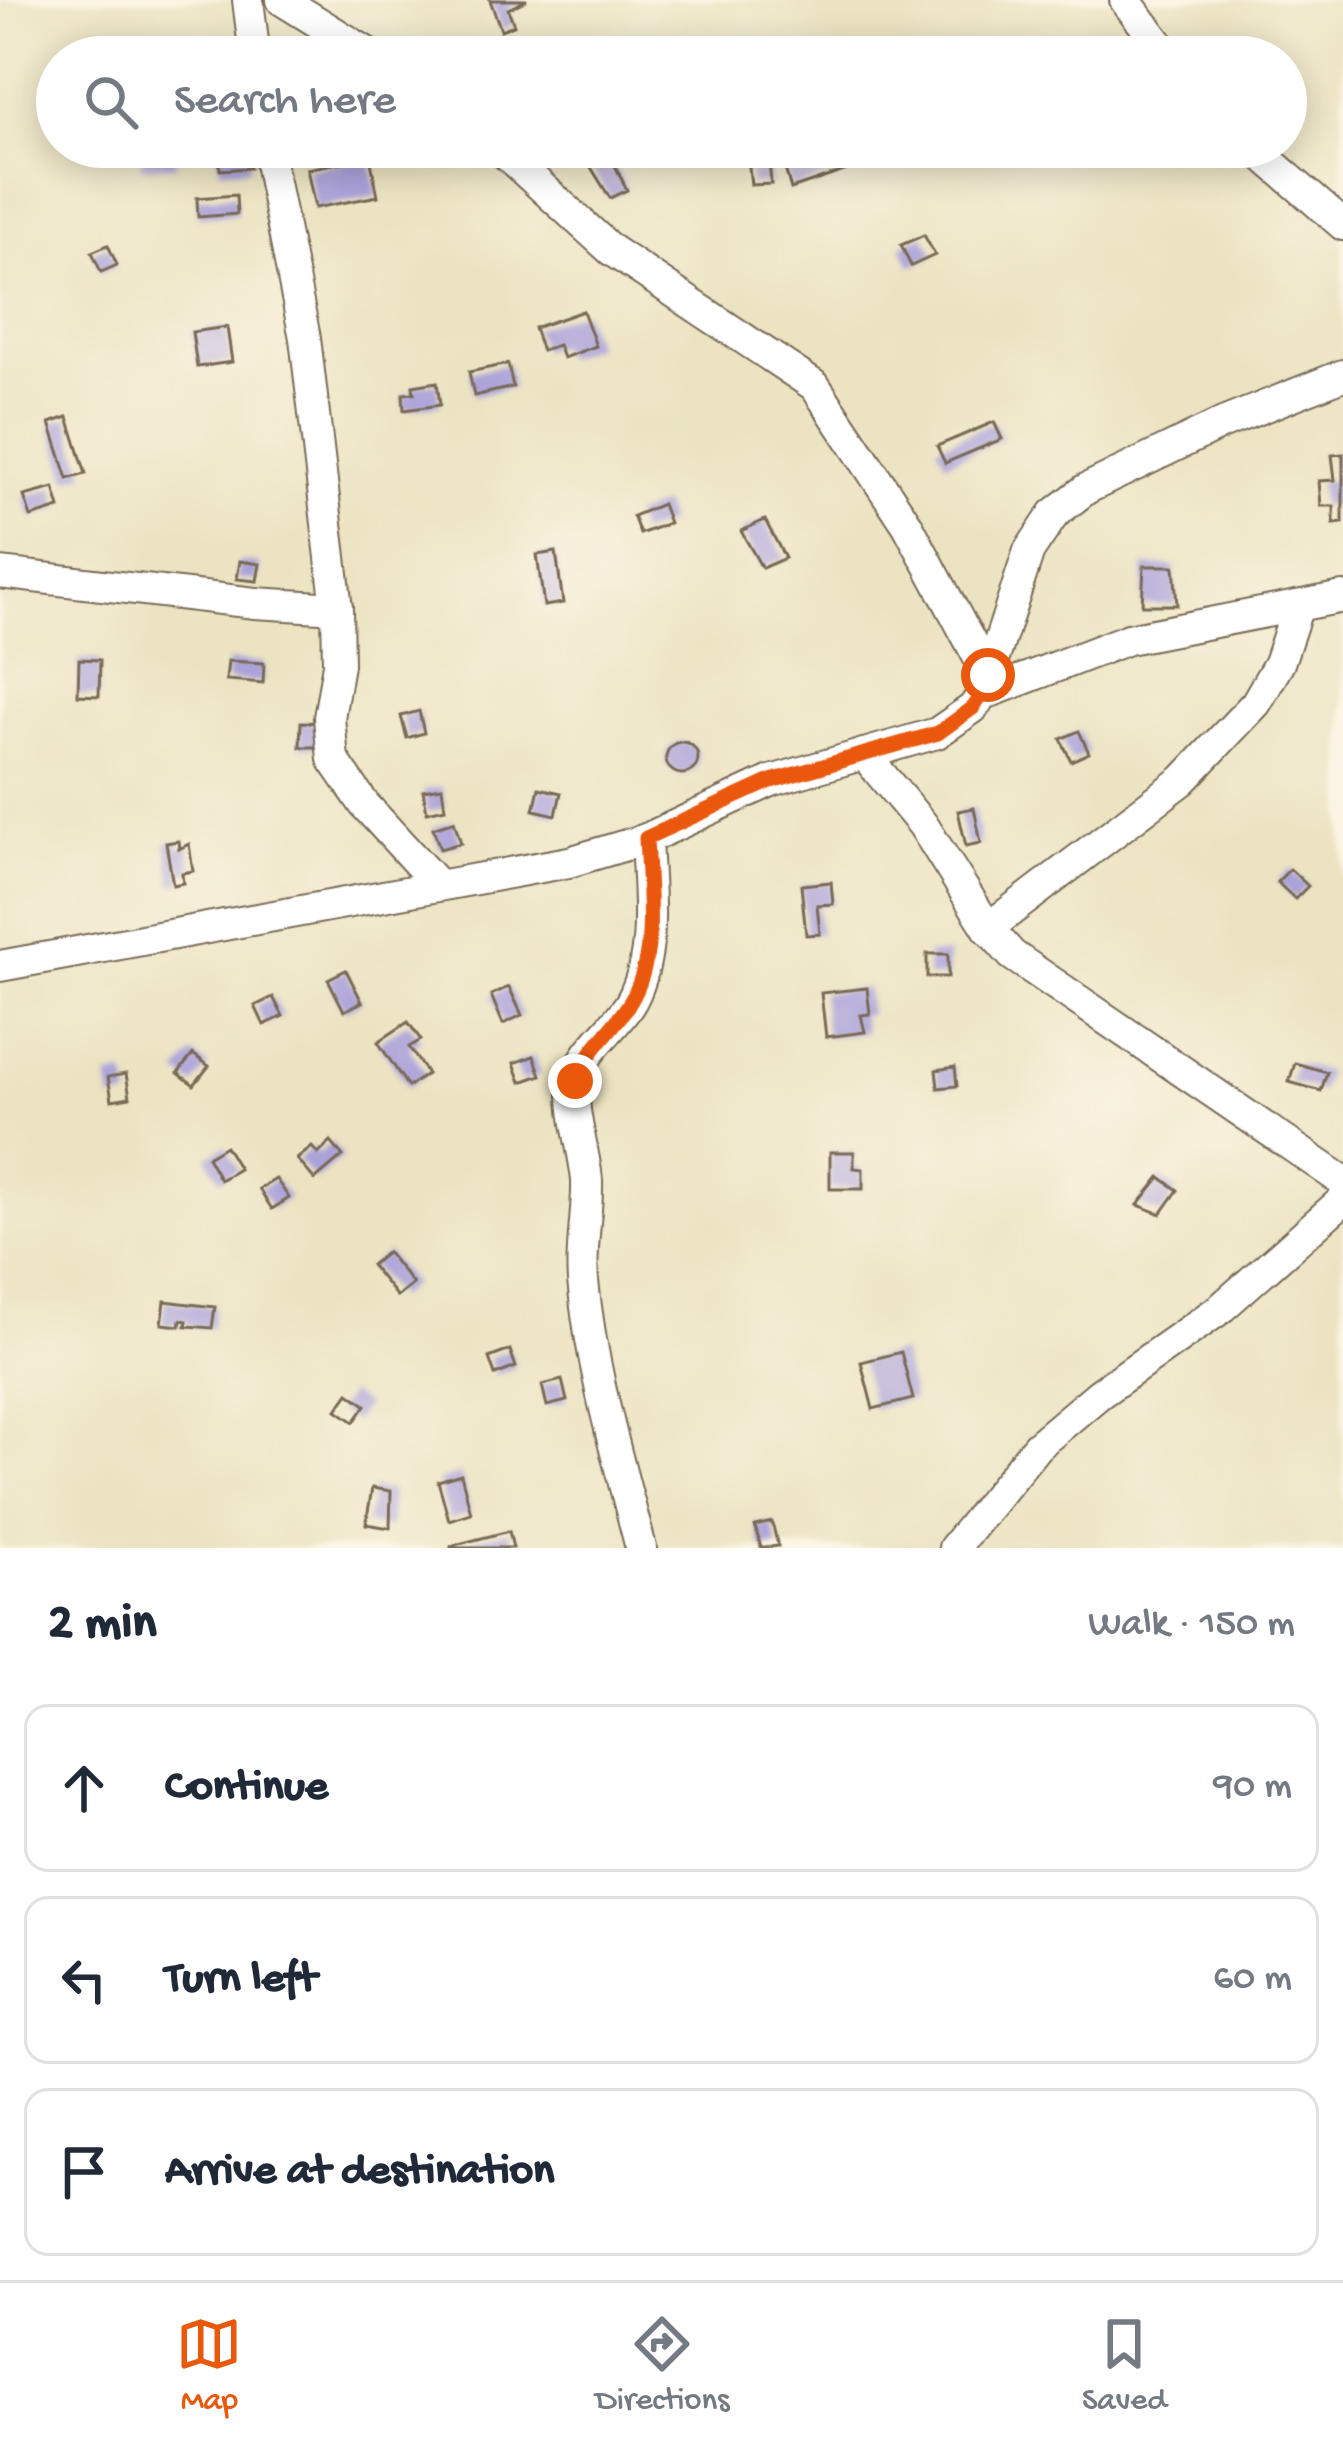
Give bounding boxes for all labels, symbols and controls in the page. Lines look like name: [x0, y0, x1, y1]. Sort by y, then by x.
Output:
search box: [36, 36, 1307, 168]
icon: search: [78, 69, 144, 135]
text: Search here: [174, 76, 396, 129]
route start: [961, 648, 1015, 702]
route end: [548, 1054, 602, 1108]
text: 2 min: [48, 1596, 157, 1656]
text: Walk · 150 m: [1088, 1603, 1295, 1649]
icon: ahead: [51, 1755, 117, 1821]
text: Continue: [165, 1762, 328, 1815]
text: 90 m: [1213, 1765, 1292, 1811]
icon: left: [51, 1947, 117, 2013]
text: Turn left: [165, 1954, 317, 2007]
text: 60 m: [1213, 1957, 1292, 2003]
icon: arrive: [51, 2139, 117, 2205]
text: Arrive at destination: [165, 2146, 554, 2199]
tab: Map: [176, 2311, 242, 2421]
tab: Directions: [595, 2311, 729, 2421]
tab: Saved: [1082, 2311, 1167, 2421]

